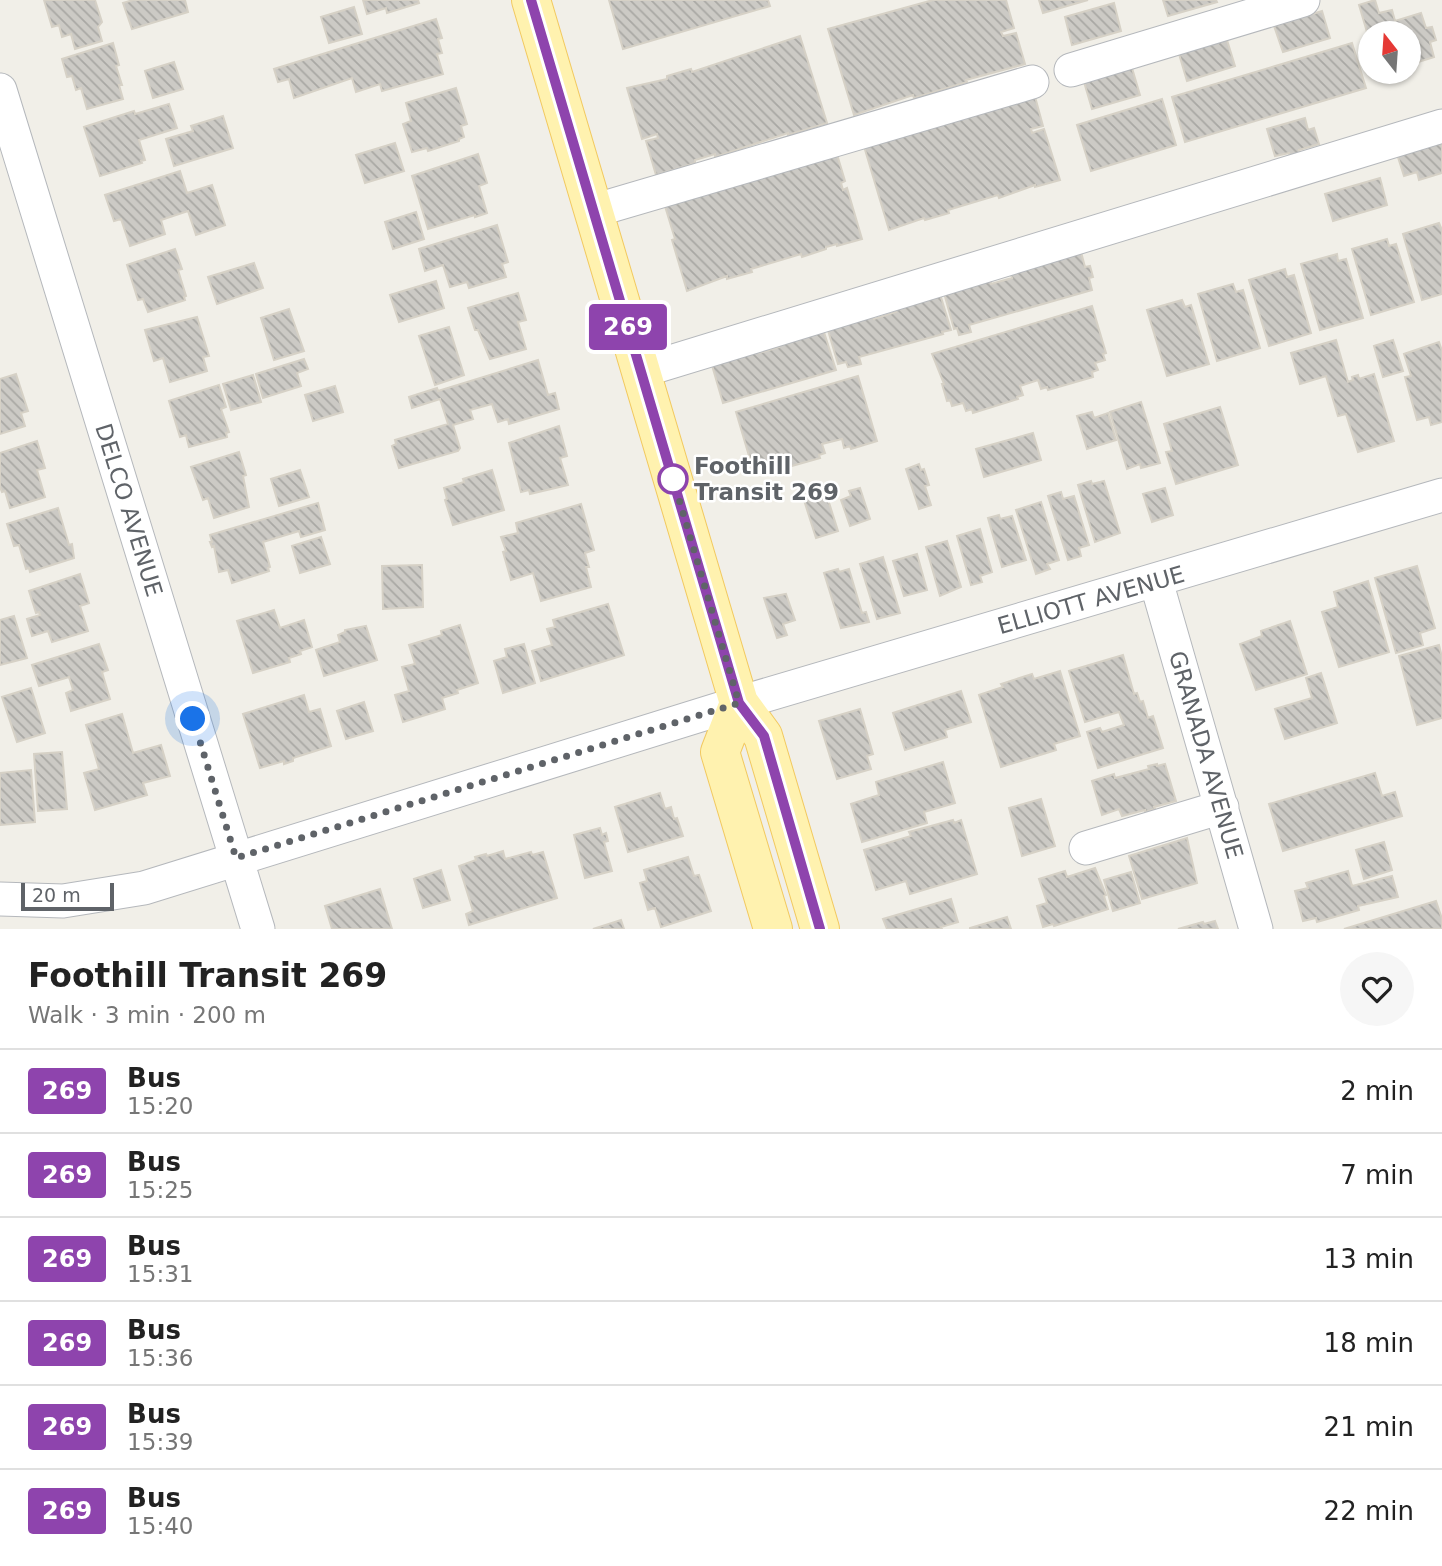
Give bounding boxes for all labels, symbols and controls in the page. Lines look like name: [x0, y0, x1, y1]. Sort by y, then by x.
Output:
north arrow: [1358, 21, 1421, 84]
map controls: [1358, 21, 1421, 84]
line badge: 269: [588, 304, 668, 350]
text: 269: [603, 313, 653, 341]
street label: DELCO AVENUE: [90, 420, 168, 600]
place label: Foothill Transit 269: [694, 453, 839, 505]
marker: Foothill Transit 269: [658, 464, 688, 494]
street label: ELLIOTT AVENUE: [995, 561, 1187, 639]
street label: GRANADA AVENUE: [1164, 648, 1248, 862]
your location: [175, 701, 210, 736]
scale bar: [21, 880, 114, 912]
text: 20 m: [32, 884, 81, 906]
button: heart: [1340, 952, 1414, 1026]
text: Foothill Transit 269: [28, 956, 387, 995]
text: Walk · 3 min · 200 m: [28, 1002, 266, 1028]
text: Bus: [127, 1063, 181, 1093]
text: 2 min: [1340, 1076, 1414, 1106]
text: 269: [42, 1077, 92, 1105]
text: 15:20: [127, 1093, 193, 1119]
text: Bus: [127, 1147, 181, 1177]
text: 7 min: [1340, 1160, 1414, 1190]
text: 269: [42, 1161, 92, 1189]
text: 15:25: [127, 1177, 193, 1203]
text: Bus: [127, 1231, 181, 1261]
text: 13 min: [1324, 1244, 1414, 1274]
text: 269: [42, 1245, 92, 1273]
text: 15:31: [127, 1261, 193, 1287]
text: Bus: [127, 1315, 181, 1345]
text: 18 min: [1324, 1328, 1414, 1358]
text: 269: [42, 1329, 92, 1357]
text: 15:36: [127, 1345, 193, 1371]
text: Bus: [127, 1399, 181, 1429]
text: 21 min: [1324, 1412, 1414, 1442]
text: 269: [42, 1413, 92, 1441]
text: 15:39: [127, 1429, 193, 1455]
text: Bus: [127, 1483, 181, 1513]
text: 22 min: [1324, 1496, 1414, 1526]
text: 269: [42, 1497, 92, 1525]
text: 15:40: [127, 1513, 193, 1539]

